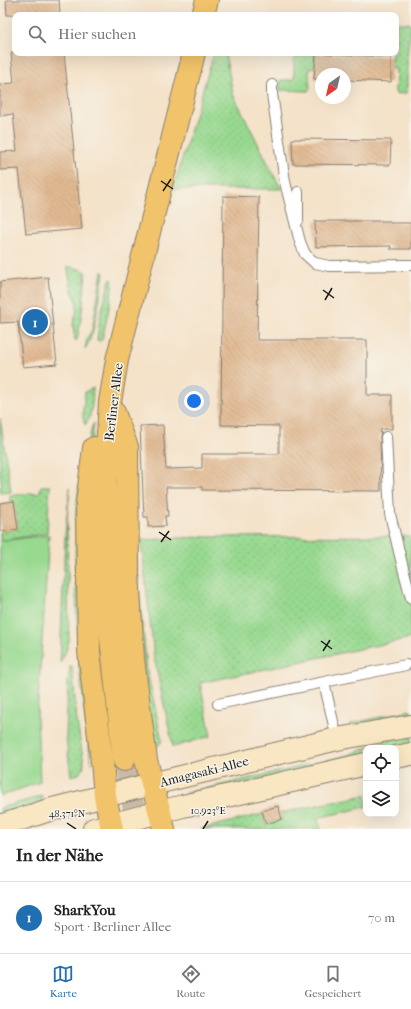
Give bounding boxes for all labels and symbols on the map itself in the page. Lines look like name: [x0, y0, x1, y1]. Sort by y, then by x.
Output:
north arrow: [315, 68, 351, 104]
pin: 1: [22, 307, 48, 337]
street label: Berliner Allee: [101, 362, 126, 442]
your location: [184, 391, 204, 411]
street label: Amagasaki-Allee: [157, 753, 251, 790]
text: 10.923°E: [190, 805, 226, 817]
text: 48.371°N: [49, 808, 86, 820]

